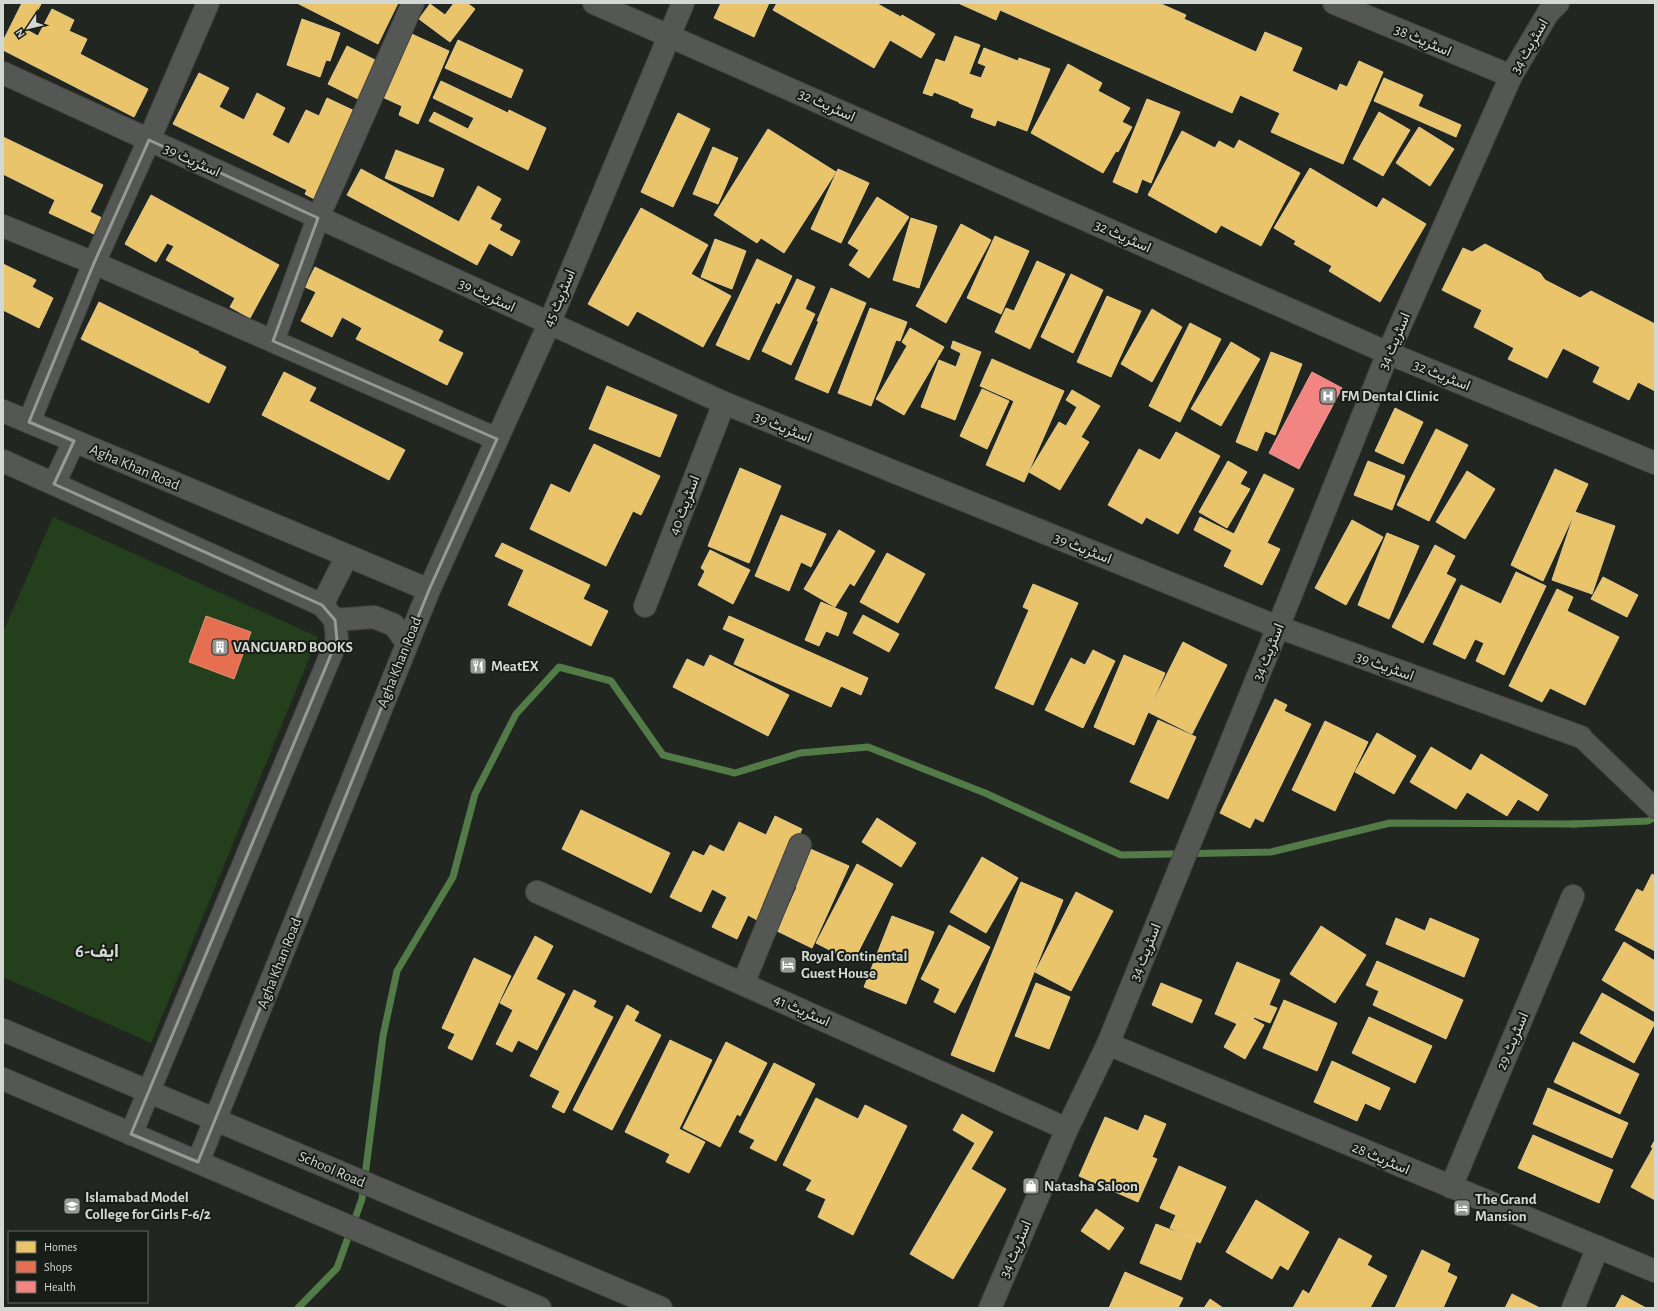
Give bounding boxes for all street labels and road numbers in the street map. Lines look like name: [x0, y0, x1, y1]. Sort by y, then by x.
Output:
street label: اسٹریٹ 34: [1508, 16, 1552, 77]
street label: اسٹریٹ 38: [1392, 22, 1454, 60]
street label: اسٹریٹ 32: [796, 86, 857, 125]
street label: اسٹریٹ 39: [161, 141, 222, 181]
street label: اسٹریٹ 32: [1092, 217, 1153, 256]
street label: اسٹریٹ 45: [541, 267, 579, 329]
street label: اسٹریٹ 39: [456, 276, 517, 316]
street label: اسٹریٹ 34: [1376, 310, 1414, 372]
street label: اسٹریٹ 32: [1411, 357, 1473, 395]
street label: اسٹریٹ 39: [752, 409, 814, 447]
street label: Agha Khan Road: [88, 442, 182, 493]
street label: اسٹریٹ 40: [666, 473, 704, 537]
street label: اسٹریٹ 39: [1052, 530, 1114, 568]
street label: Agha Khan Road: [375, 615, 424, 710]
street label: اسٹریٹ 34: [1250, 621, 1288, 683]
street label: اسٹریٹ 39: [1354, 649, 1416, 685]
street label: Agha Khan Road: [255, 916, 304, 1011]
street label: اسٹریٹ 34: [1127, 921, 1165, 983]
street label: اسٹریٹ 41: [771, 991, 832, 1030]
street label: اسٹریٹ 29: [1494, 1010, 1532, 1073]
street label: اسٹریٹ 28: [1349, 1140, 1412, 1178]
street label: School Road: [296, 1149, 368, 1190]
street label: اسٹریٹ 34: [997, 1218, 1035, 1280]

